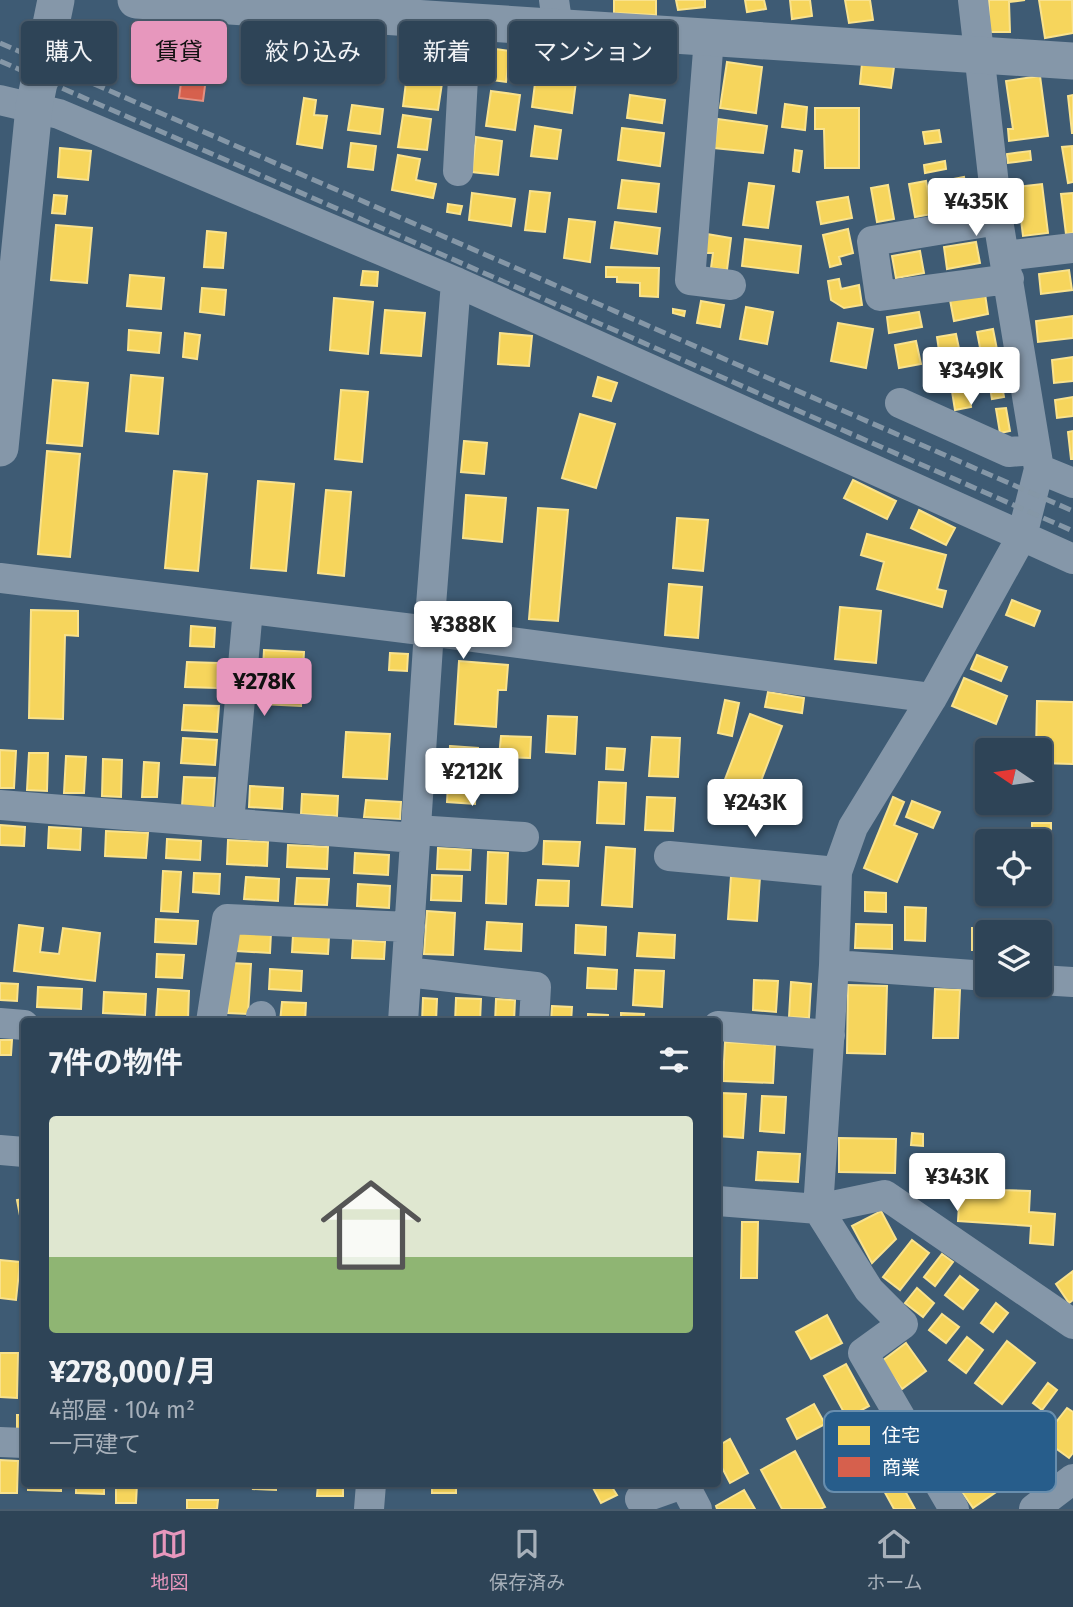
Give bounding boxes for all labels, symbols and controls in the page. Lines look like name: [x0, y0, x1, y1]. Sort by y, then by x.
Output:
chip: 購入: [21, 21, 117, 84]
chip: 賃貸: [131, 21, 227, 84]
chip: 絞り込み: [241, 21, 385, 84]
chip: 新着: [399, 21, 495, 84]
chip: マンション: [509, 21, 677, 84]
pin: ¥435K: [927, 178, 1025, 238]
text: ¥435K: [944, 187, 1008, 215]
pin: ¥349K: [922, 348, 1020, 407]
text: ¥349K: [939, 356, 1003, 384]
pin: ¥388K: [414, 602, 512, 661]
text: ¥388K: [430, 610, 496, 638]
pin: ¥278K: [215, 658, 313, 718]
text: ¥278K: [233, 667, 295, 695]
north arrow: [975, 738, 1052, 816]
map controls: [975, 738, 1052, 997]
pin: ¥212K: [423, 748, 521, 808]
text: ¥212K: [441, 757, 503, 785]
pin: ¥243K: [706, 780, 804, 839]
text: ¥243K: [723, 788, 787, 816]
button: locate: [975, 829, 1052, 906]
button: layers: [975, 920, 1052, 997]
icon: filters: [655, 1041, 693, 1079]
text: 7件の物件: [49, 1045, 183, 1081]
pin: ¥343K: [908, 1154, 1006, 1213]
icon: home: [308, 1162, 434, 1288]
text: ¥343K: [925, 1162, 989, 1190]
text: ¥278,000/月: [49, 1354, 217, 1390]
text: 4部屋 · 104 m²: [49, 1396, 195, 1424]
legend: [824, 1411, 1056, 1492]
text: 住宅: [882, 1424, 920, 1447]
text: 一戸建て: [49, 1430, 141, 1458]
text: 商業: [882, 1456, 920, 1479]
tab: 地図: [150, 1525, 188, 1594]
tab: 保存済み: [489, 1525, 565, 1594]
tab: ホーム: [866, 1525, 923, 1594]

